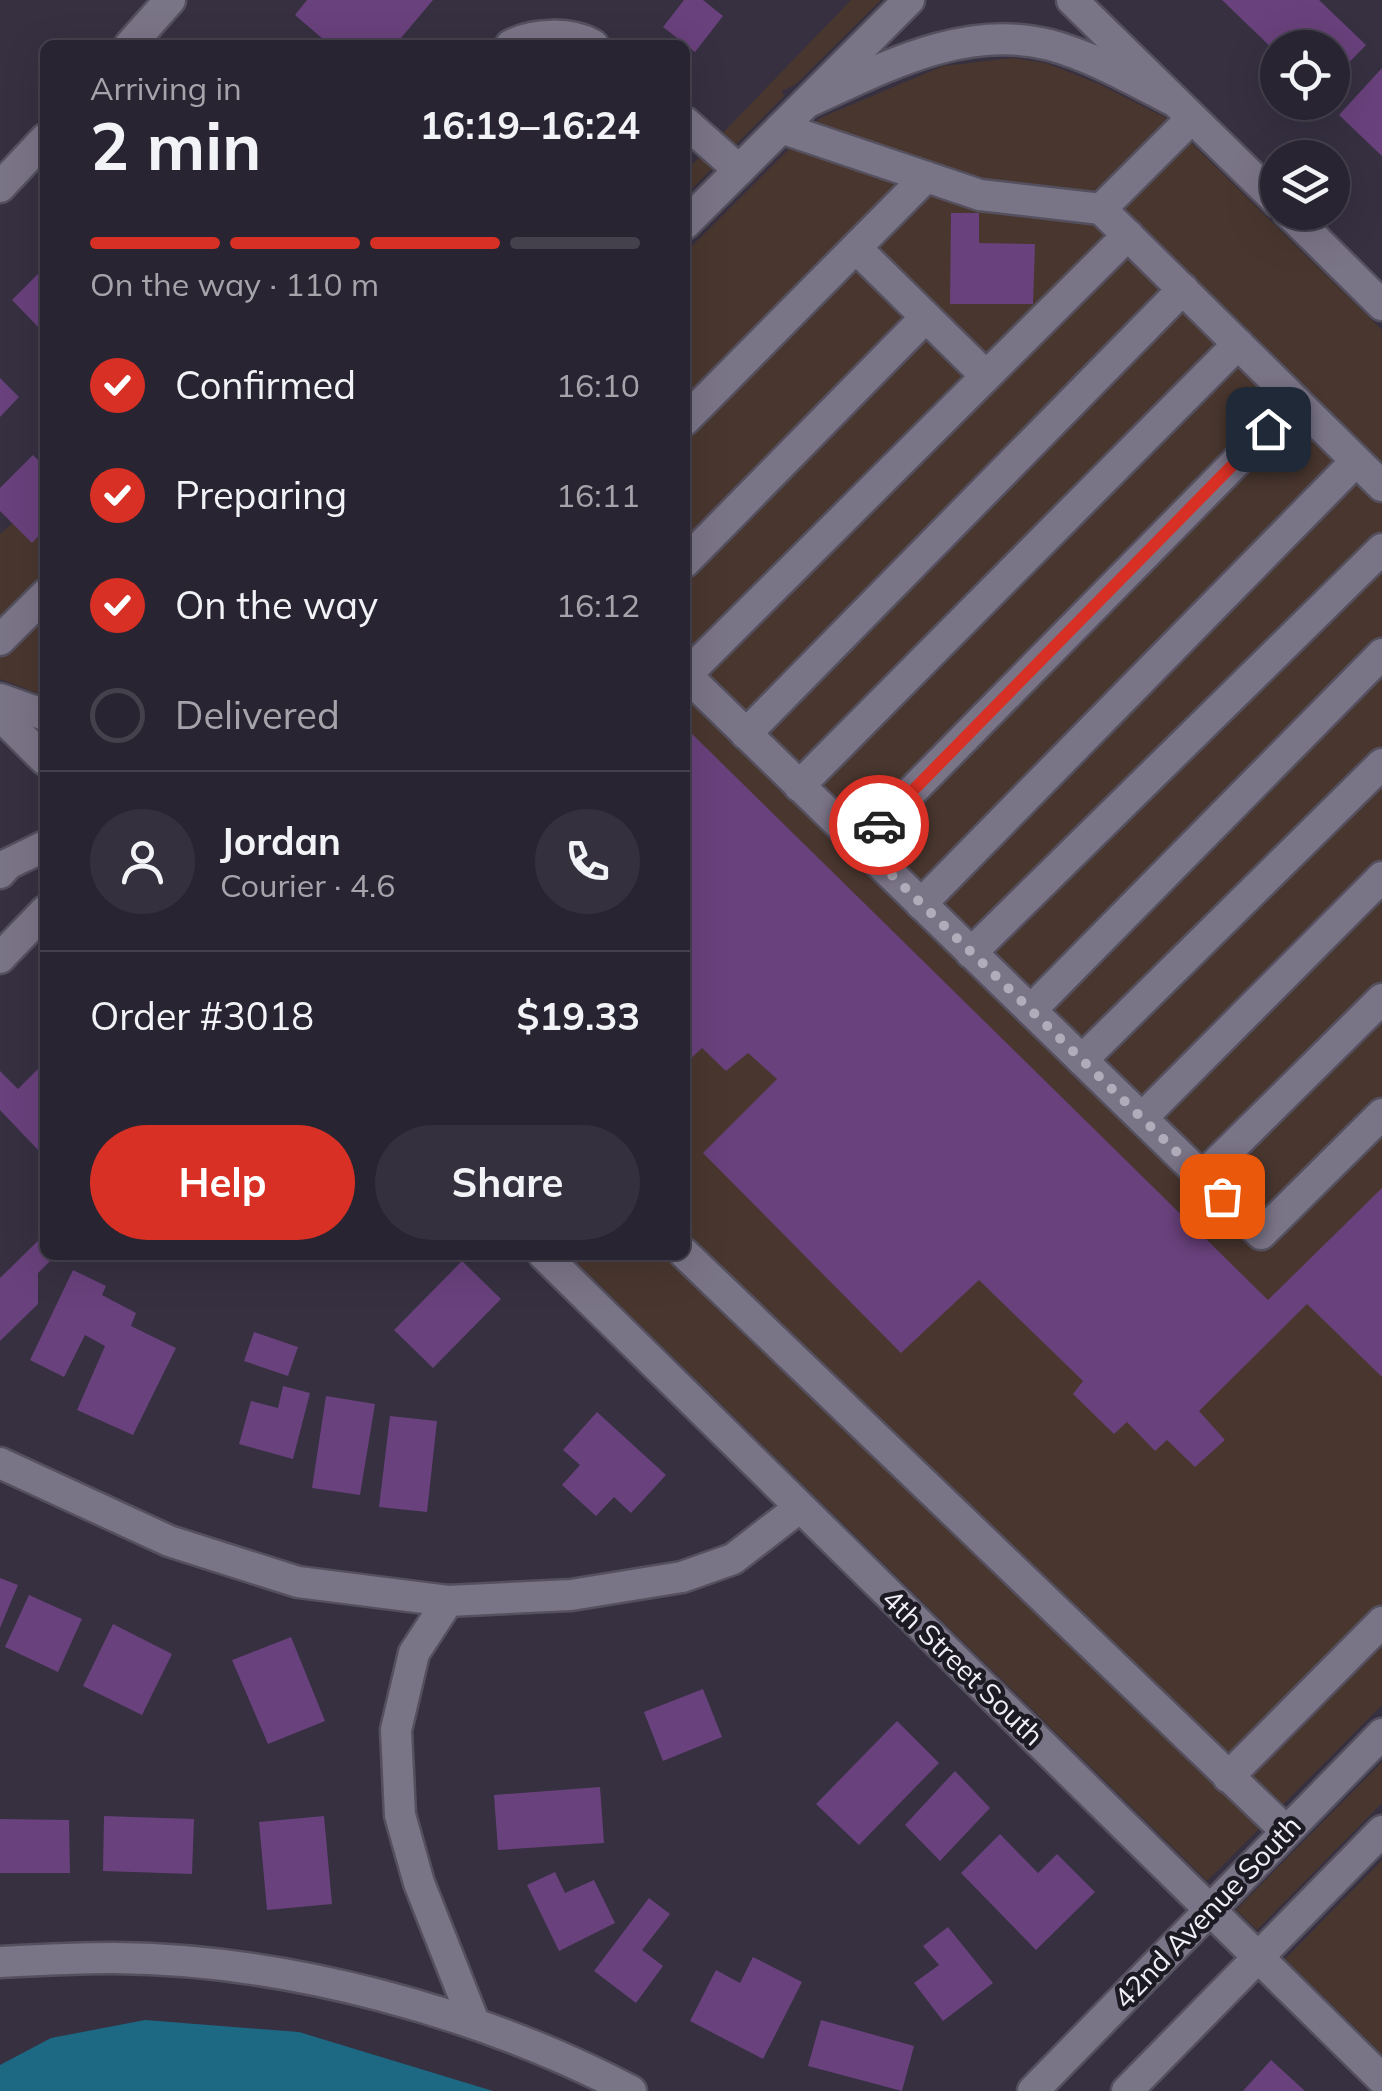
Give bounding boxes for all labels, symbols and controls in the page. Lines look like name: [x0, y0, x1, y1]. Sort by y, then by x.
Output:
map controls: [1260, 30, 1350, 230]
button: locate: [1260, 30, 1350, 120]
text: Arriving in: [90, 68, 242, 108]
text: 16:19–16:24: [420, 101, 640, 149]
text: 2 min: [90, 105, 261, 186]
button: layers: [1260, 140, 1350, 230]
text: On the way · 110 m: [90, 264, 379, 304]
icon: check: [90, 358, 145, 413]
text: Confirmed: [175, 361, 356, 409]
text: 16:10: [556, 365, 640, 405]
pin: [1226, 387, 1311, 472]
icon: home: [1241, 402, 1296, 457]
icon: check: [90, 468, 145, 523]
text: Preparing: [175, 471, 347, 519]
text: 16:11: [556, 475, 640, 515]
icon: check: [90, 578, 145, 633]
text: On the way: [175, 581, 378, 629]
text: 16:12: [556, 585, 640, 625]
text: Delivered: [175, 691, 340, 739]
courier: [829, 775, 929, 875]
icon: car: [852, 798, 907, 853]
button: person: [90, 809, 195, 914]
button: phone: [535, 809, 640, 914]
text: Jordan: [220, 817, 341, 865]
text: Courier · 4.6: [220, 865, 396, 905]
text: Order #3018: [90, 992, 314, 1040]
text: $19.33: [517, 992, 640, 1040]
button: Help: [90, 1125, 355, 1240]
button: Share: [375, 1125, 640, 1240]
pin: [1180, 1154, 1265, 1239]
icon: bag: [1195, 1169, 1250, 1224]
street label: 4th Street South: [875, 1581, 1051, 1752]
street label: 42nd Avenue South: [1106, 1808, 1308, 2015]

